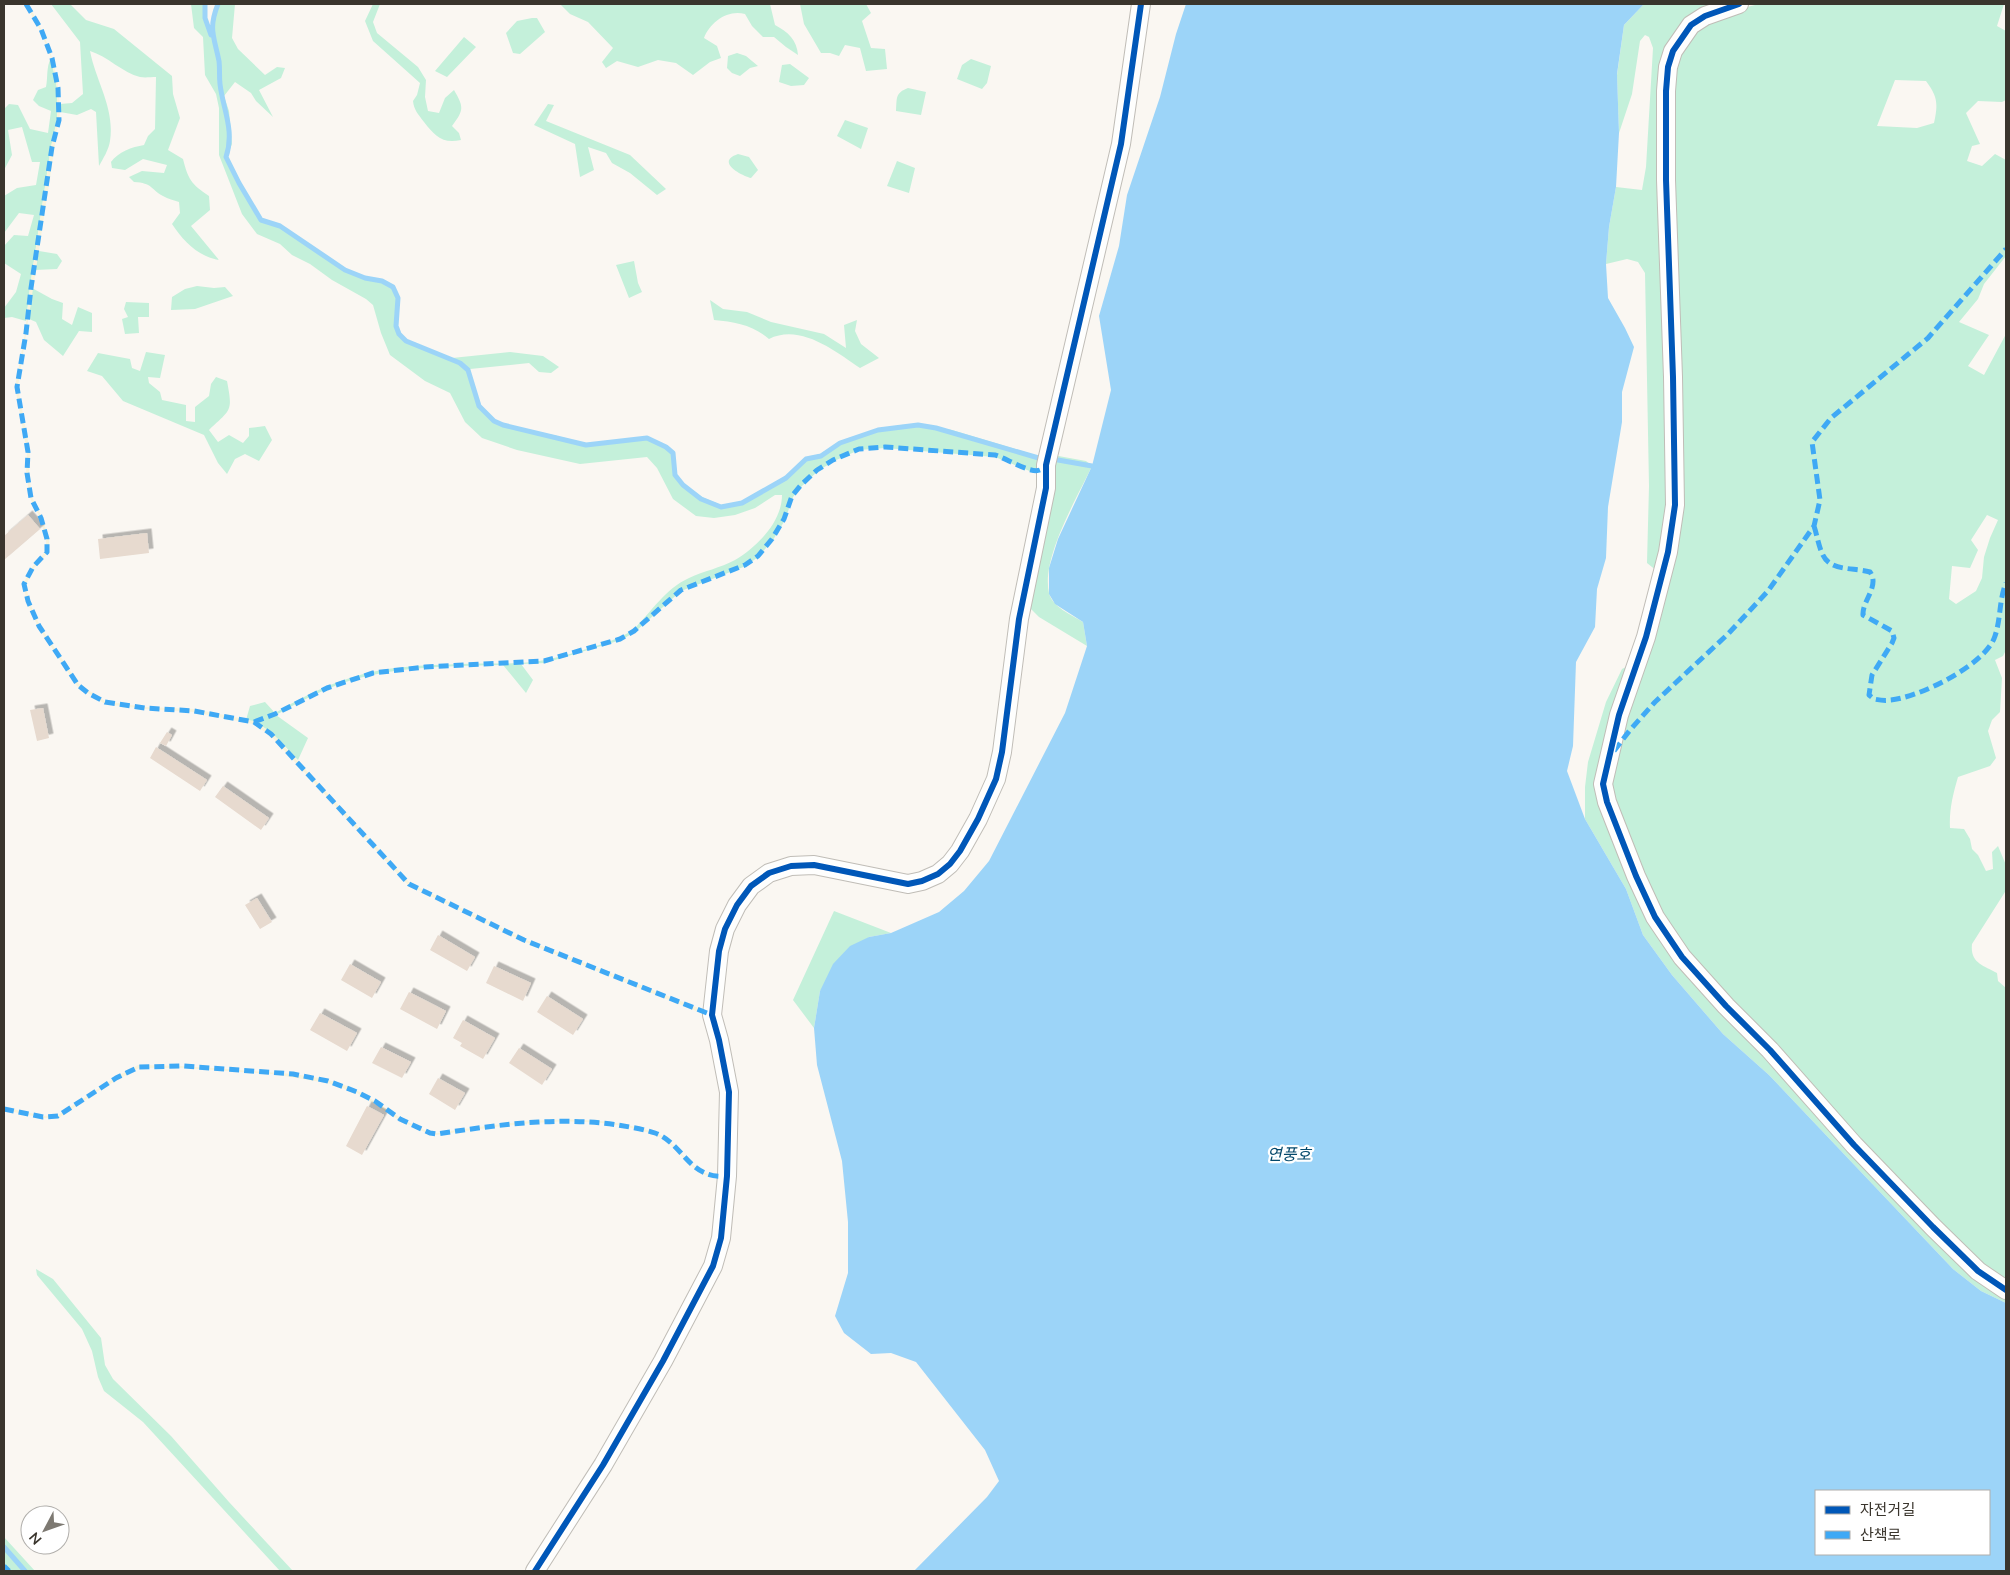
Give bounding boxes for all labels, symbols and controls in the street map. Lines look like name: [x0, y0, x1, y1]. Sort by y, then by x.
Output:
water label: 연풍호: [1267, 1144, 1312, 1164]
legend: [1815, 1490, 1990, 1555]
text: 자전거길: [1860, 1500, 1915, 1519]
north arrow: [20, 1505, 70, 1555]
text: 산책로: [1860, 1525, 1901, 1544]
text: N: [25, 1529, 45, 1548]

